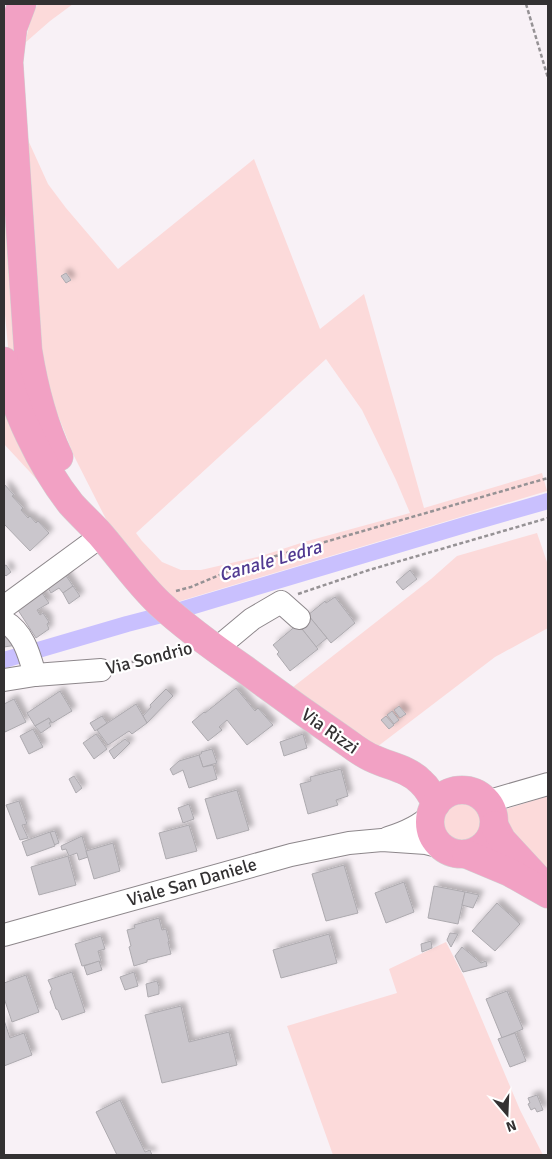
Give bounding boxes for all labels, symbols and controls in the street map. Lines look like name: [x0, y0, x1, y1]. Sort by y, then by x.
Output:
water label: Canale Ledra: [216, 535, 325, 587]
street label: Via Sondrio: [104, 637, 194, 679]
street label: Via Rizzi: [297, 703, 363, 759]
street label: Viale San Daniele: [125, 853, 259, 911]
north arrow: [482, 1089, 532, 1139]
text: N: [504, 1116, 518, 1135]

